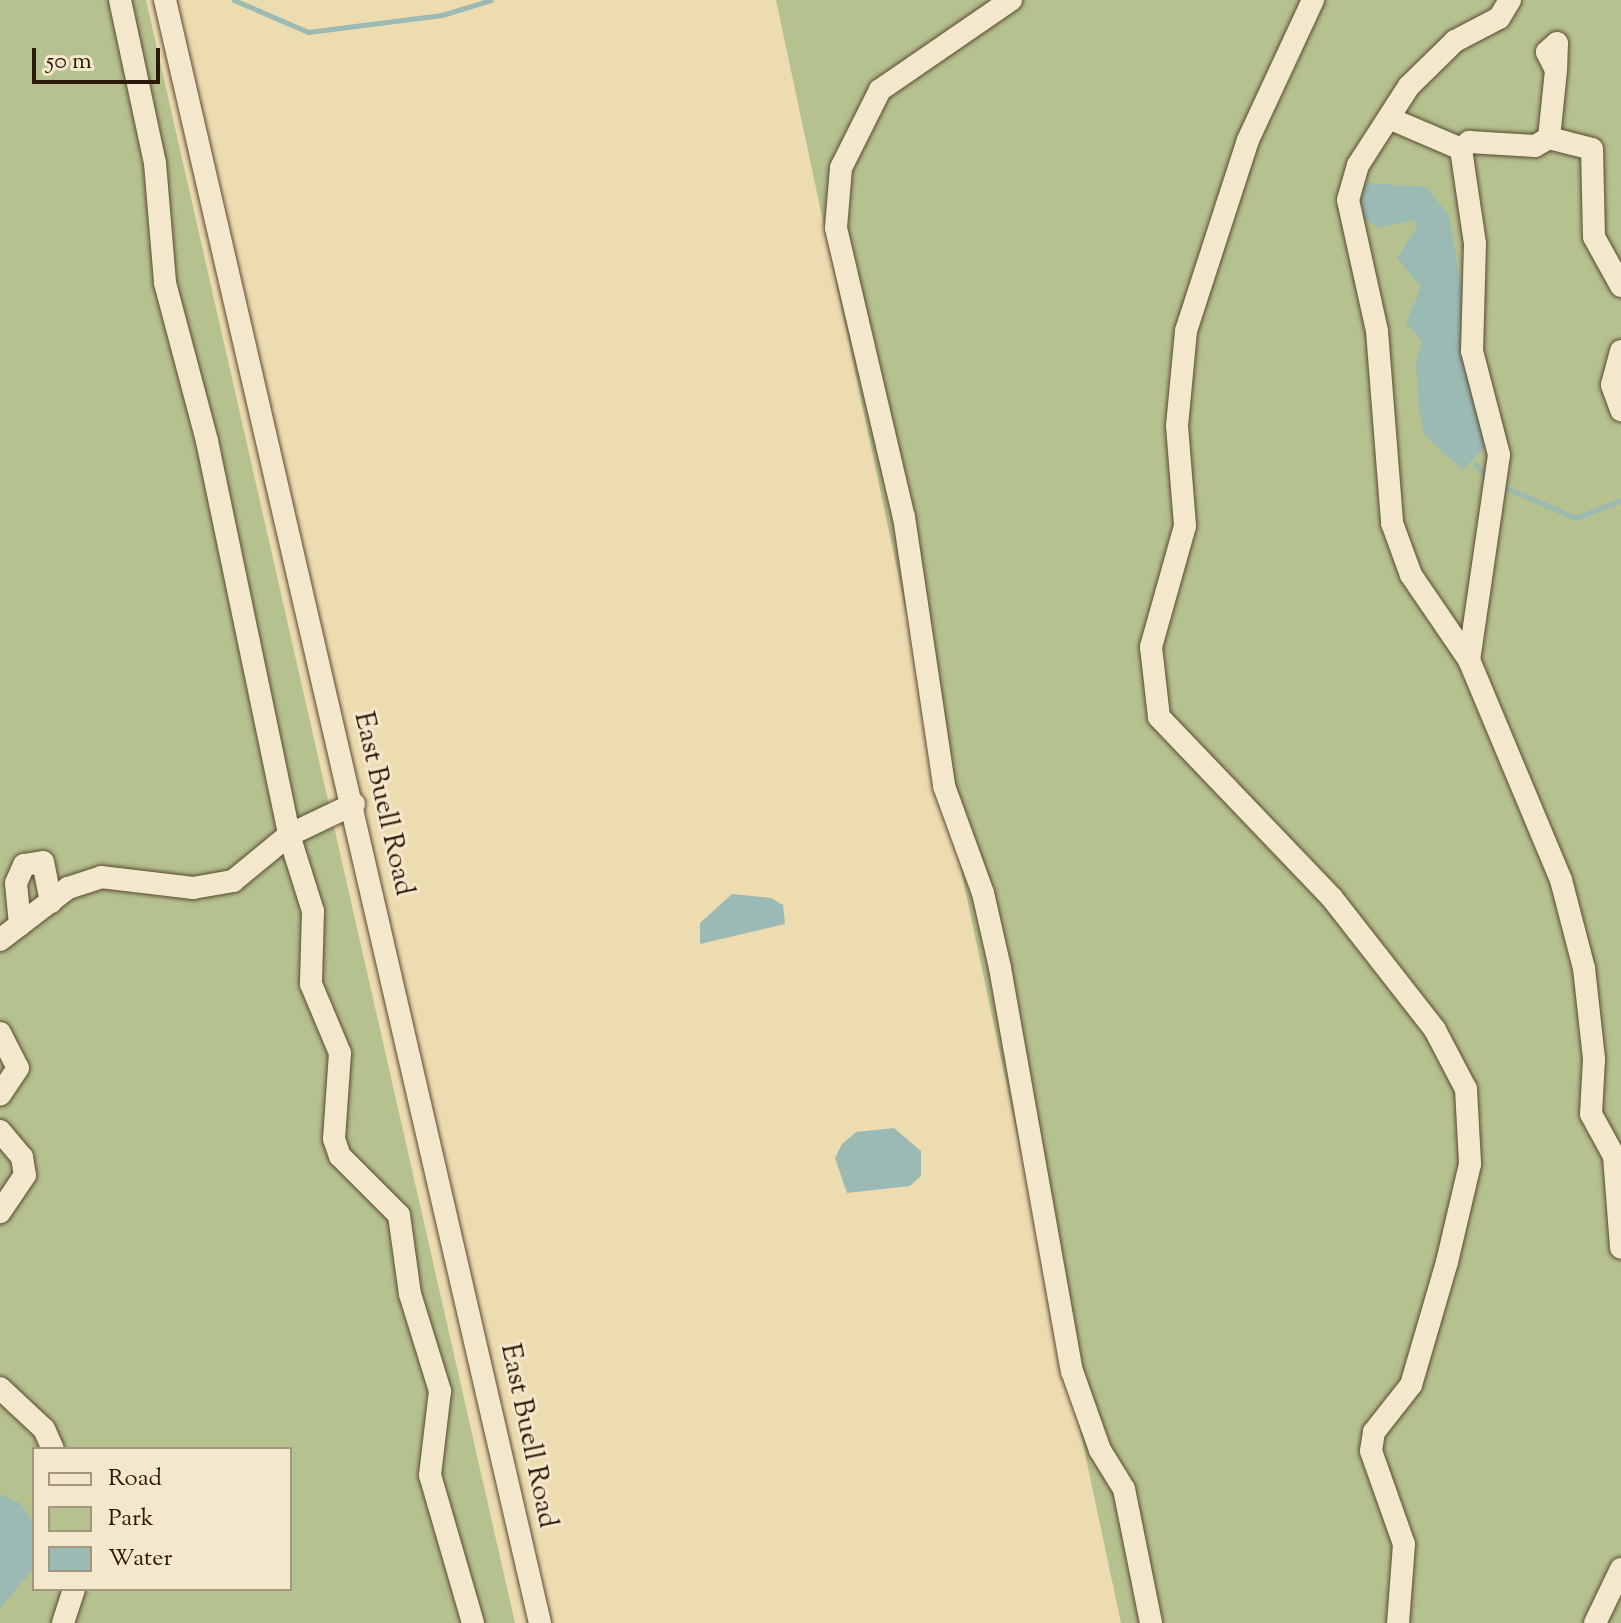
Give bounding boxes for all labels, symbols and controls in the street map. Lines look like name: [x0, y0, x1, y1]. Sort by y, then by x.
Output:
scale bar: [36, 32, 164, 82]
text: 50 m: [46, 45, 92, 79]
street label: East Buell Road: [346, 709, 420, 899]
street label: East Buell Road: [492, 1341, 564, 1531]
legend: [32, 1447, 292, 1591]
text: Road: [108, 1462, 162, 1496]
text: Park: [108, 1502, 154, 1536]
text: Water: [108, 1542, 172, 1576]

